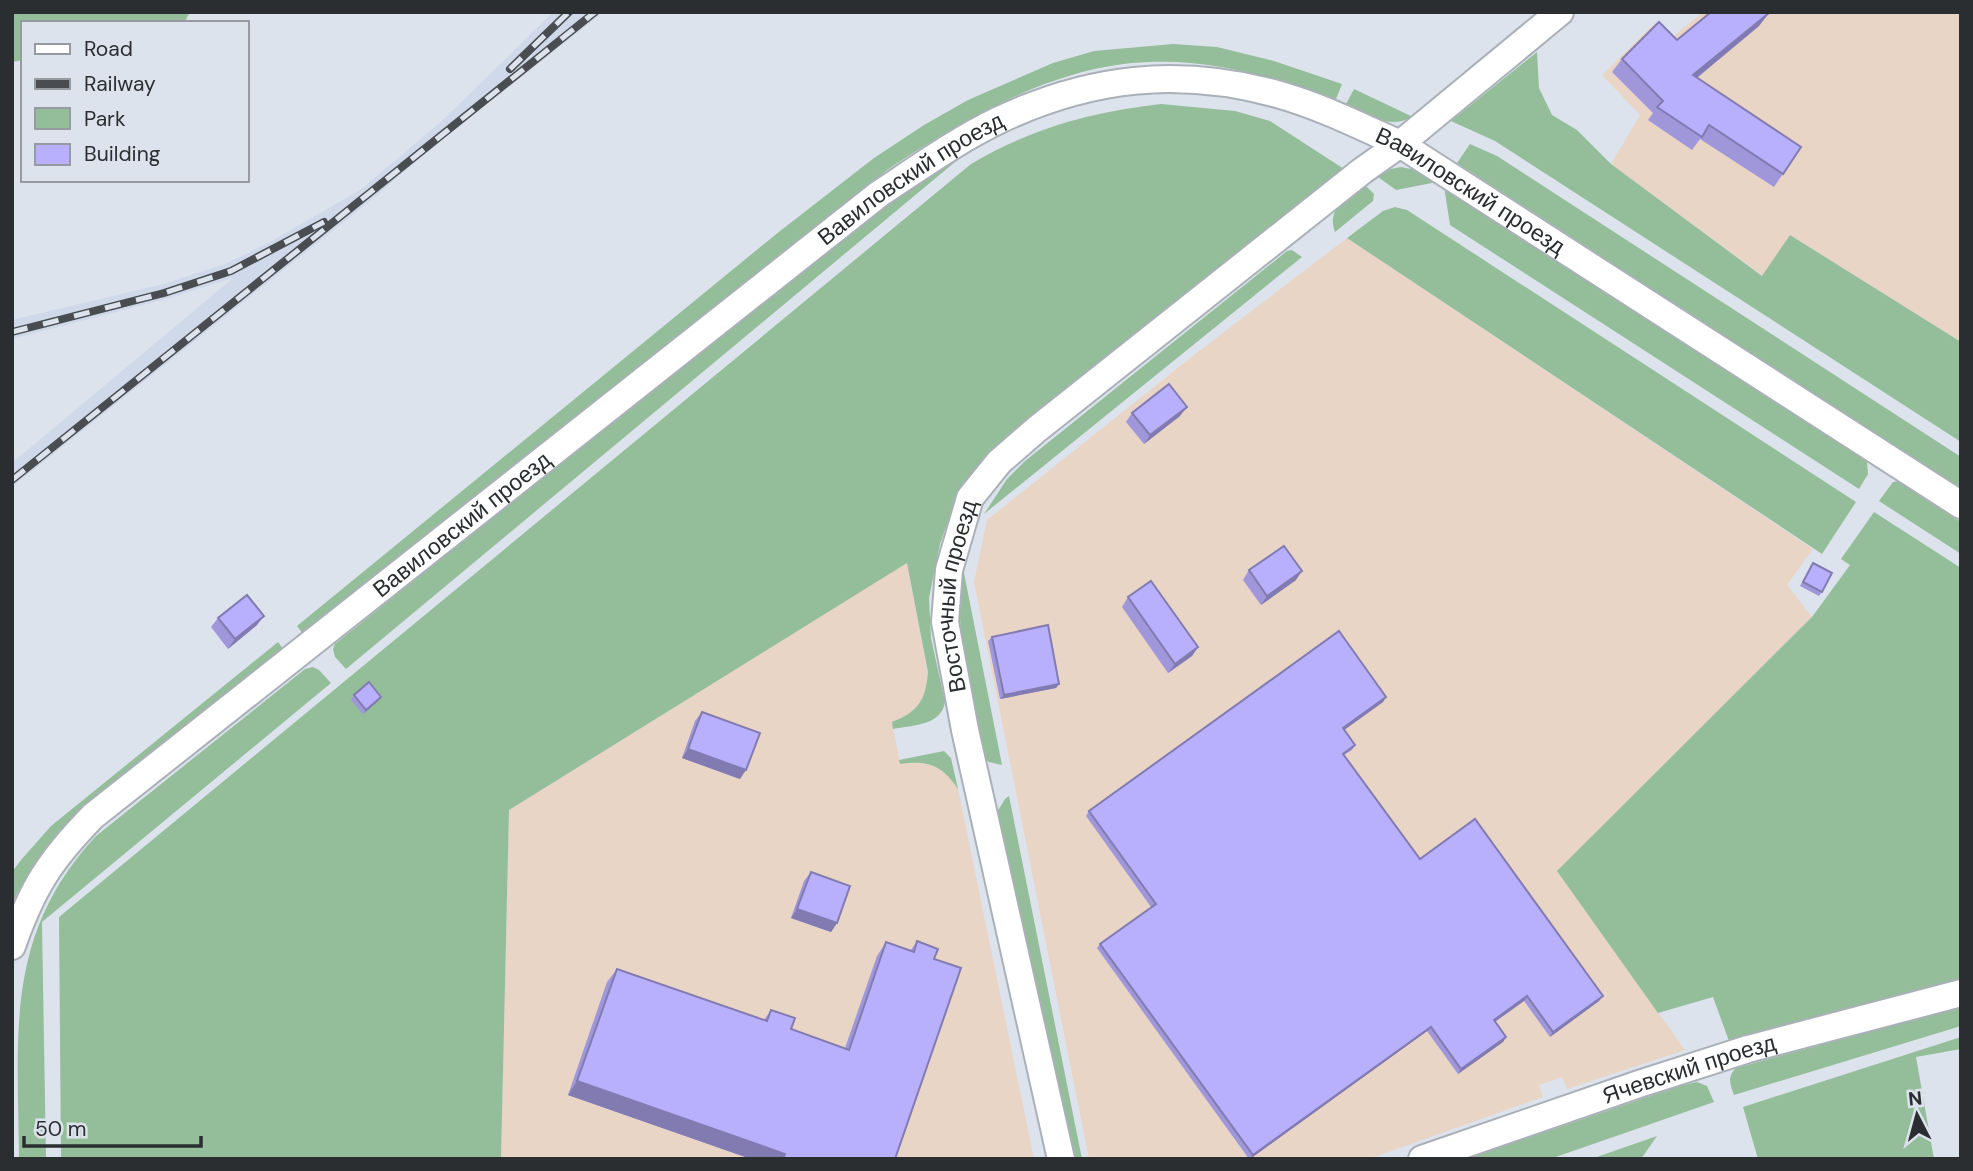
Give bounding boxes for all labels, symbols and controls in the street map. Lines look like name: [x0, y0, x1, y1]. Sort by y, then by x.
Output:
legend: [21, 21, 248, 182]
text: Road: [84, 35, 133, 63]
text: Railway: [84, 70, 156, 98]
text: Park: [84, 105, 126, 133]
street label: Вавиловский проезд: [811, 105, 1009, 252]
street label: Вавиловский проезд: [1371, 120, 1571, 262]
text: Building: [84, 140, 161, 168]
street label: Вавиловский проезд: [367, 444, 557, 604]
street label: Восточный проезд: [930, 496, 984, 695]
street label: Ячевский проезд: [1598, 1027, 1780, 1111]
north arrow: [1882, 1080, 1952, 1150]
text: N: [1907, 1085, 1923, 1112]
scale bar: [24, 1104, 201, 1148]
text: 50 m: [35, 1115, 86, 1143]

